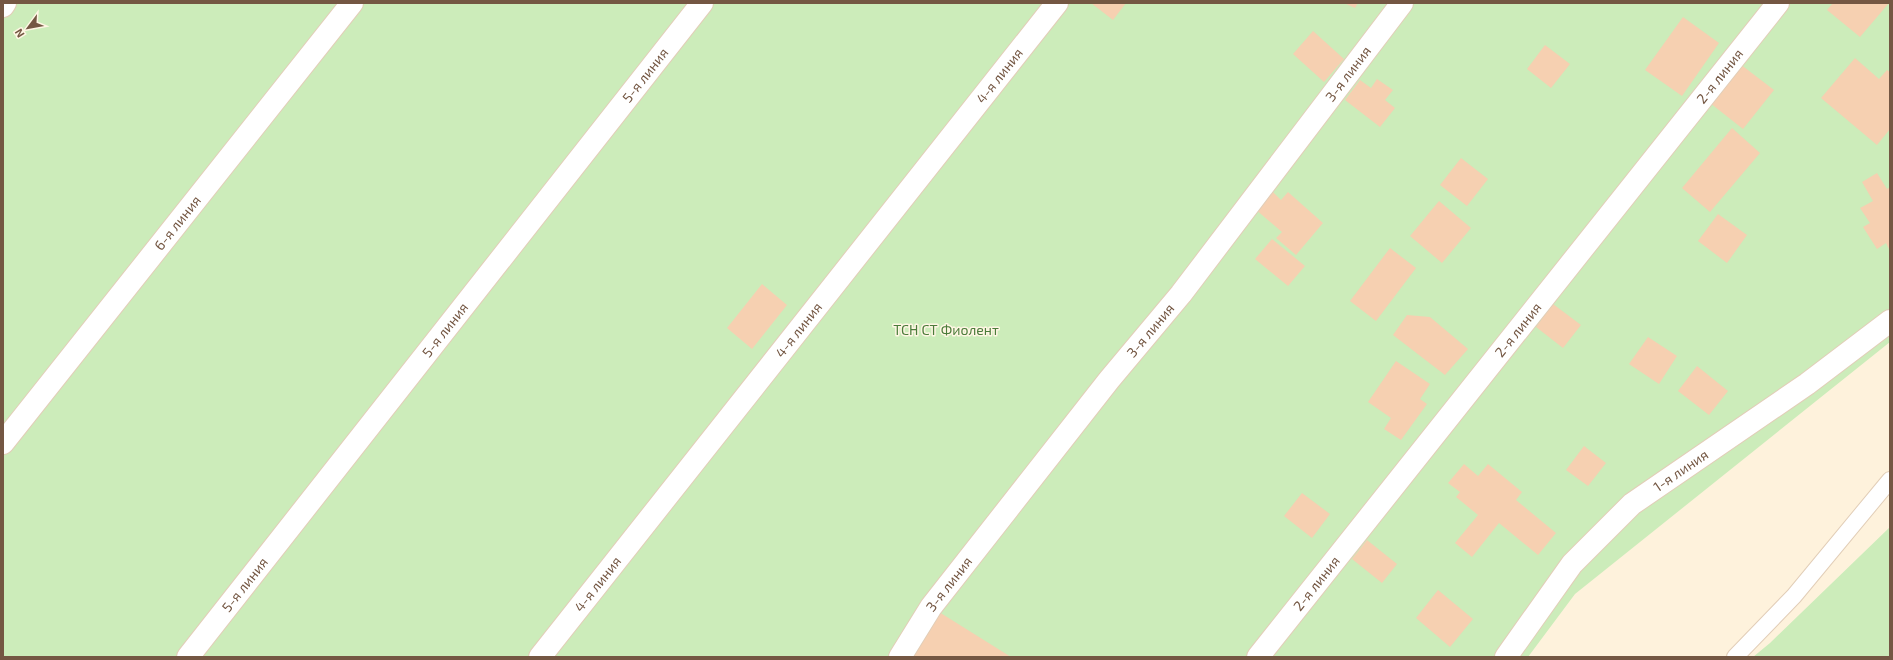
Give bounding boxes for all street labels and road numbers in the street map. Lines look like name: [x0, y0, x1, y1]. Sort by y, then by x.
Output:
street label: 3-я линия: [1321, 42, 1374, 104]
street label: 5-я линия: [618, 44, 672, 106]
street label: 4-я линия: [972, 44, 1026, 106]
street label: 2-я линия: [1693, 45, 1746, 107]
street label: 6-я линия: [150, 192, 204, 253]
street label: 5-я линия: [418, 299, 471, 360]
street label: 4-я линия: [771, 299, 825, 361]
street label: 2-я линия: [1491, 299, 1545, 360]
street label: 3-я линия: [1123, 300, 1178, 360]
street label: 1-я линия: [1650, 445, 1711, 495]
street label: 2-я линия: [1289, 552, 1343, 614]
street label: 4-я линия: [570, 553, 624, 615]
street label: 3-я линия: [922, 553, 975, 615]
street label: 5-я линия: [218, 554, 271, 615]

